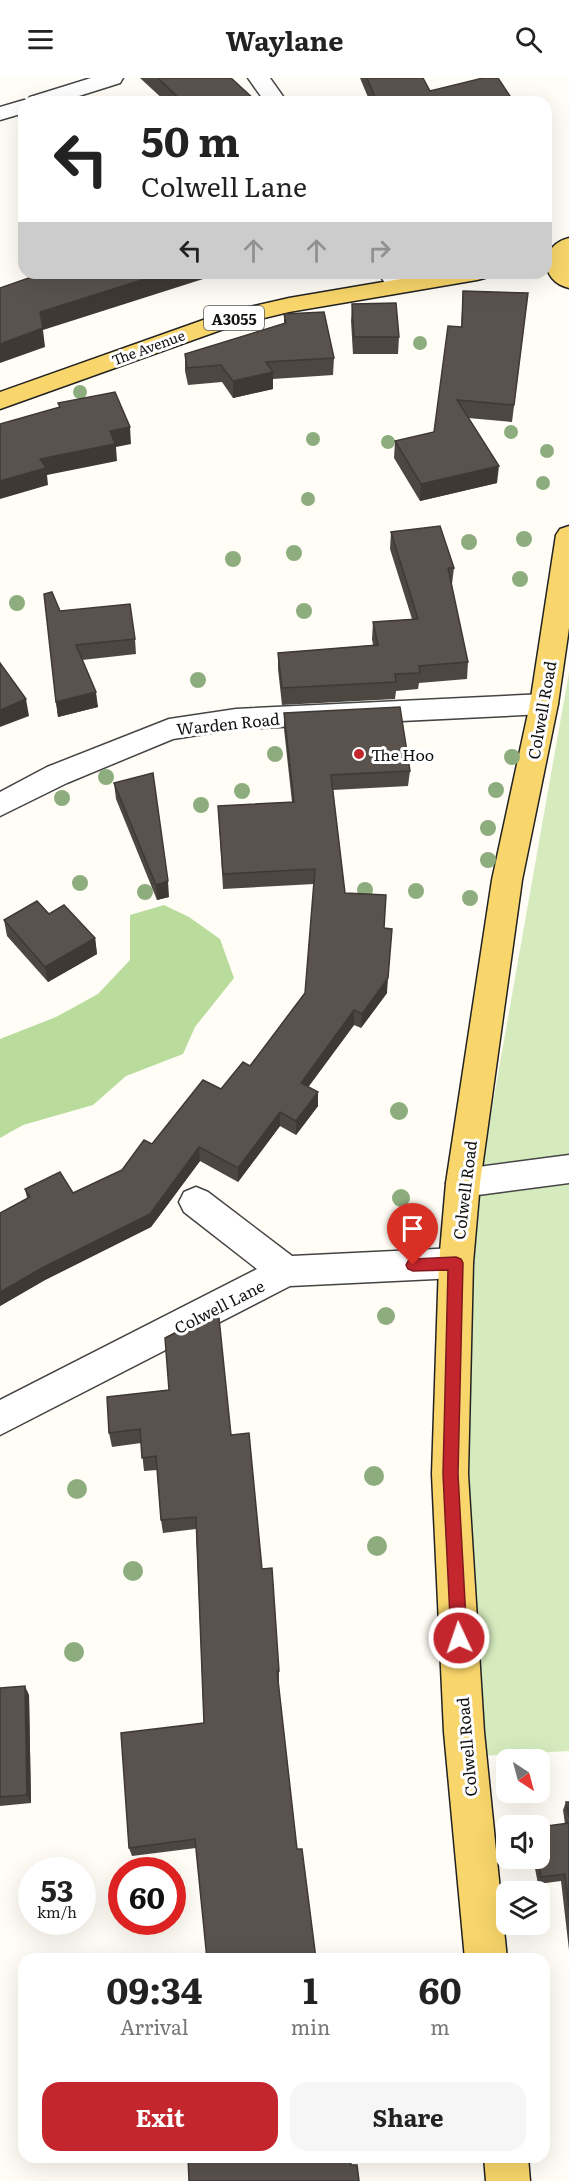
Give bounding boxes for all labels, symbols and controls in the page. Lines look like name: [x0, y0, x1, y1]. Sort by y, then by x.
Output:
text: Waylane: [225, 19, 344, 59]
icon: menu: [24, 23, 57, 56]
icon: search: [512, 23, 545, 56]
text: 50 m: [141, 108, 240, 170]
icon: left: [42, 120, 120, 198]
text: Colwell Lane: [141, 165, 307, 205]
icon: left: [174, 234, 207, 267]
icon: ahead: [237, 234, 270, 267]
icon: ahead: [300, 234, 333, 267]
icon: right: [363, 234, 396, 267]
road number: A3055: [204, 306, 264, 330]
street label: The Avenue: [109, 325, 187, 369]
street label: Colwell Road: [521, 659, 562, 761]
street label: Warden Road: [175, 706, 281, 740]
place label: The Hoo: [371, 742, 434, 766]
marker: The Hoo: [352, 747, 366, 761]
street label: Colwell Road: [446, 1139, 482, 1241]
pin: [387, 1203, 438, 1265]
icon: arrive: [396, 1212, 429, 1245]
street label: Colwell Lane: [170, 1273, 268, 1339]
position arrow: [427, 1606, 491, 1670]
street label: Colwell Road: [450, 1696, 482, 1798]
north arrow: [496, 1749, 550, 1803]
map controls: [496, 1749, 550, 1935]
button: sound: [496, 1815, 550, 1869]
speed limit sign: 60: [108, 1857, 186, 1935]
text: 53: [41, 1867, 73, 1911]
button: layers: [496, 1881, 550, 1935]
text: km/h: [37, 1900, 77, 1923]
text: 09:34: [106, 1962, 203, 2015]
text: 1: [303, 1962, 318, 2015]
text: 60: [418, 1962, 462, 2015]
text: Arrival: [120, 2011, 189, 2041]
text: min: [291, 2011, 330, 2041]
text: m: [430, 2011, 450, 2041]
button: Exit: [42, 2082, 278, 2151]
button: Share: [290, 2082, 526, 2151]

